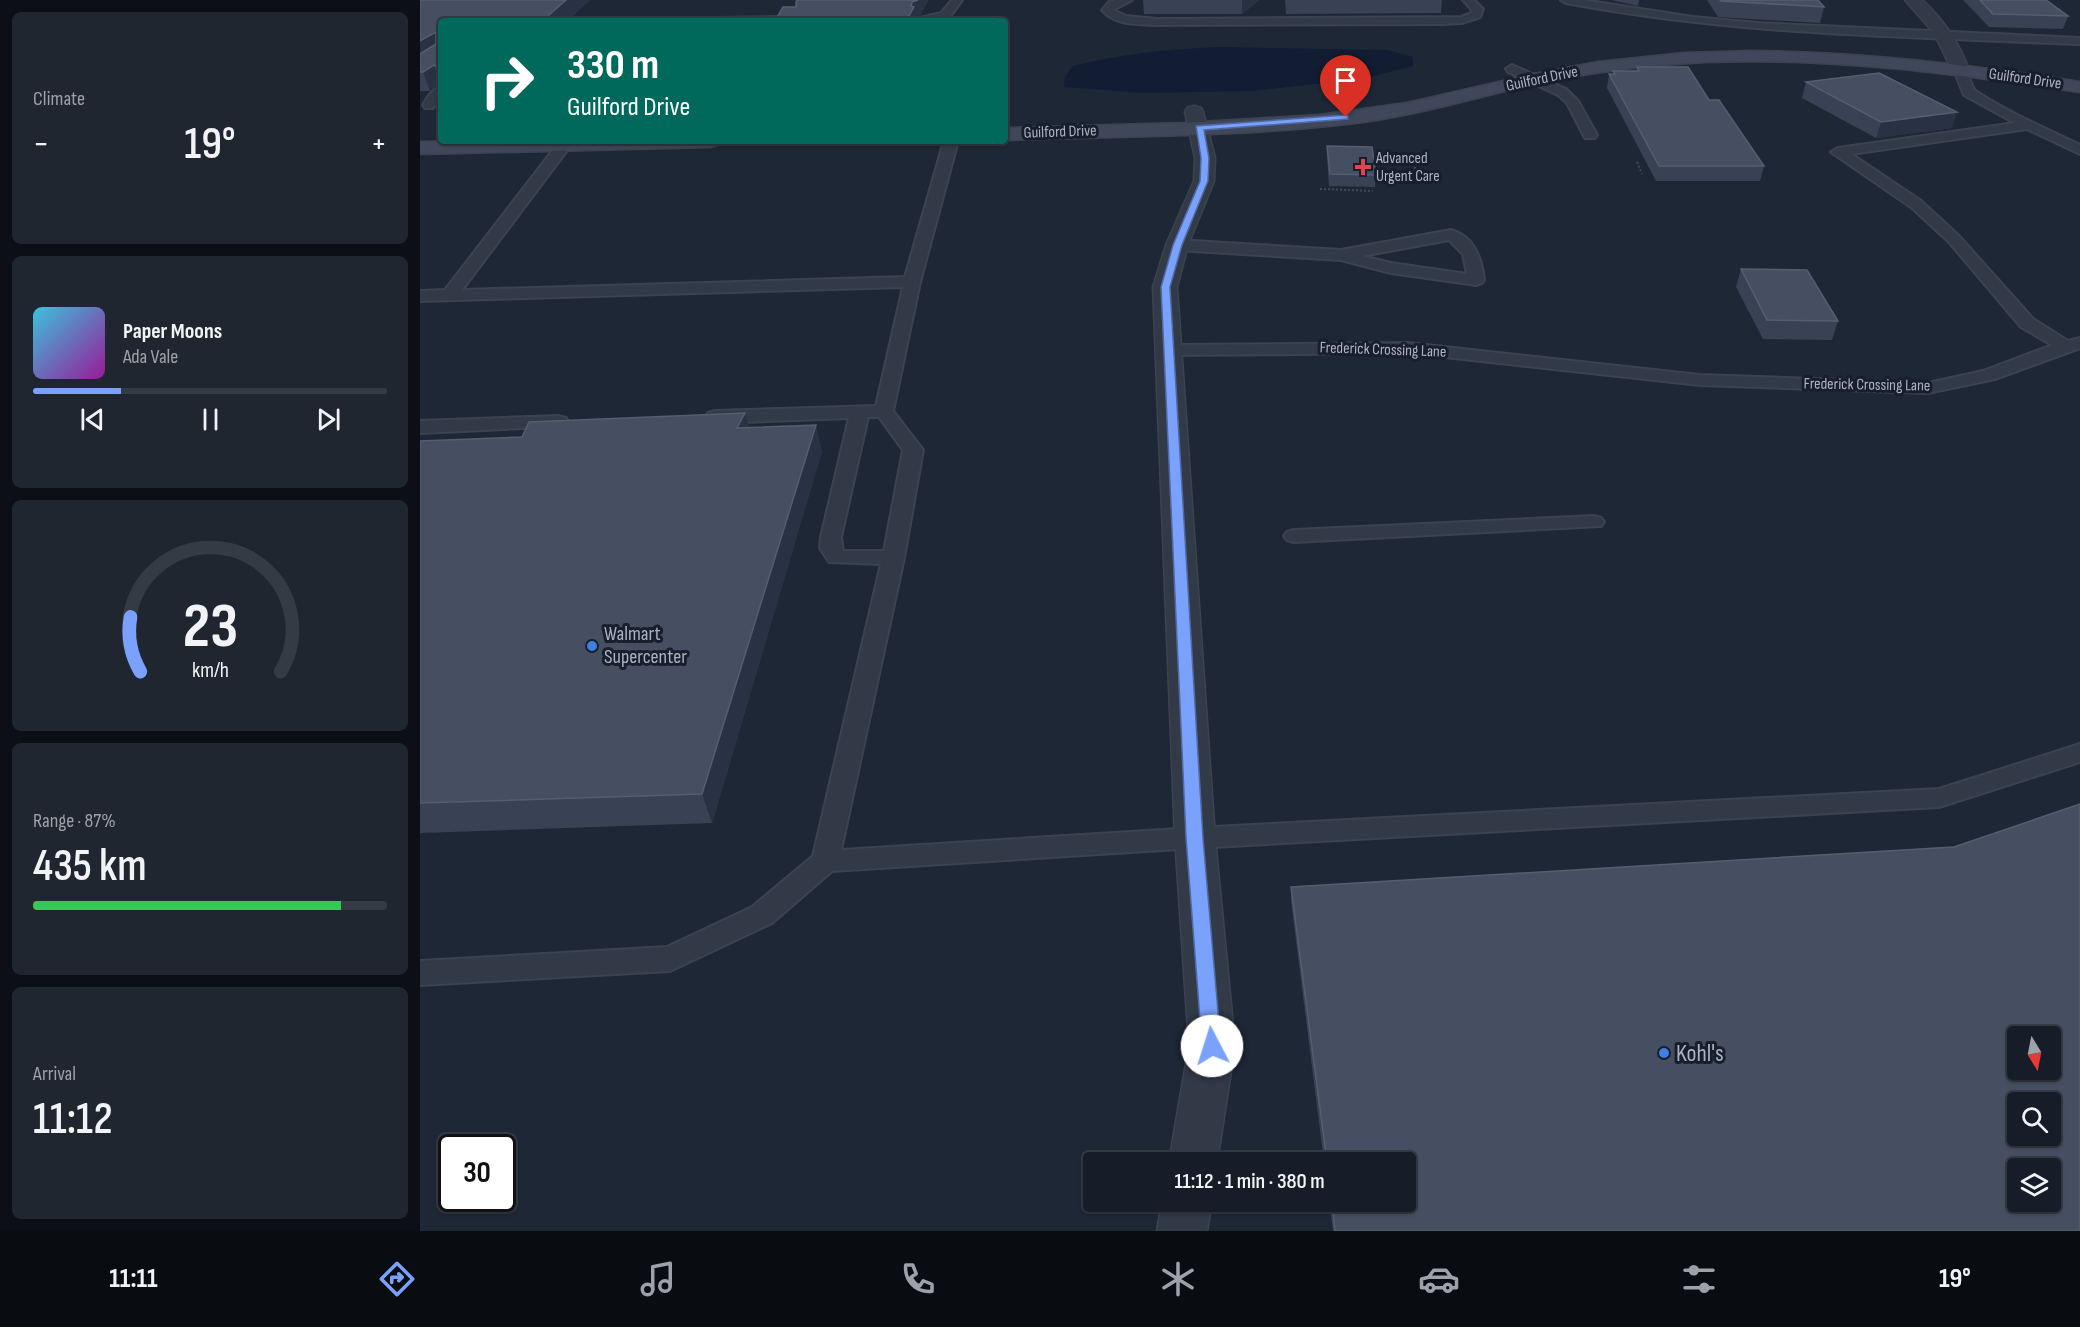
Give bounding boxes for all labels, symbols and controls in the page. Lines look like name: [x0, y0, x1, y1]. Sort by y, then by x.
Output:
text: 330 m: [567, 40, 659, 91]
icon: right: [468, 42, 546, 120]
pin: [1320, 55, 1371, 117]
street label: Guilford Drive: [1504, 62, 1580, 96]
icon: arrive: [1329, 64, 1362, 97]
street label: Guilford Drive: [1988, 65, 2062, 93]
text: Climate: [33, 87, 85, 111]
text: Guilford Drive: [567, 91, 690, 123]
text: 19°: [184, 117, 236, 172]
street label: Guilford Drive: [1023, 121, 1097, 143]
text: −: [33, 124, 49, 164]
text: +: [371, 124, 387, 164]
place label: Advanced Urgent Care: [1375, 149, 1440, 186]
marker: Advanced Urgent Care: [1354, 158, 1372, 176]
text: Paper Moons: [123, 318, 222, 345]
street label: Frederick Crossing Lane: [1319, 338, 1447, 362]
text: Ada Vale: [123, 345, 178, 369]
street label: Frederick Crossing Lane: [1804, 374, 1930, 396]
icon: previous: [76, 403, 109, 436]
icon: pause: [194, 403, 227, 436]
icon: next: [312, 403, 345, 436]
text: 23: [182, 591, 238, 666]
place label: Walmart Supercenter: [604, 622, 687, 669]
marker: Walmart Supercenter: [585, 639, 599, 653]
text: km/h: [191, 659, 229, 684]
text: Range · 87%: [33, 809, 116, 833]
text: 435 km: [33, 839, 147, 894]
position arrow: [1180, 1014, 1244, 1078]
north arrow: [2007, 1026, 2061, 1080]
map controls: [2007, 1026, 2061, 1212]
place label: Kohl's: [1676, 1039, 1724, 1068]
marker: Kohl's: [1657, 1046, 1671, 1060]
text: Arrival: [33, 1062, 76, 1086]
text: 11:12: [33, 1092, 113, 1147]
button: search: [2007, 1092, 2061, 1146]
speed limit sign: 30: [438, 1134, 516, 1212]
button: layers: [2007, 1158, 2061, 1212]
text: 11:12 · 1 min · 380 m: [1174, 1168, 1325, 1195]
icon: directions: [376, 1258, 418, 1300]
icon: music: [637, 1258, 679, 1300]
icon: phone: [897, 1258, 939, 1300]
icon: climate: [1157, 1258, 1199, 1300]
icon: car: [1418, 1258, 1460, 1300]
icon: filters: [1678, 1258, 1720, 1300]
text: 11:11: [109, 1263, 158, 1295]
text: 19°: [1939, 1263, 1971, 1295]

